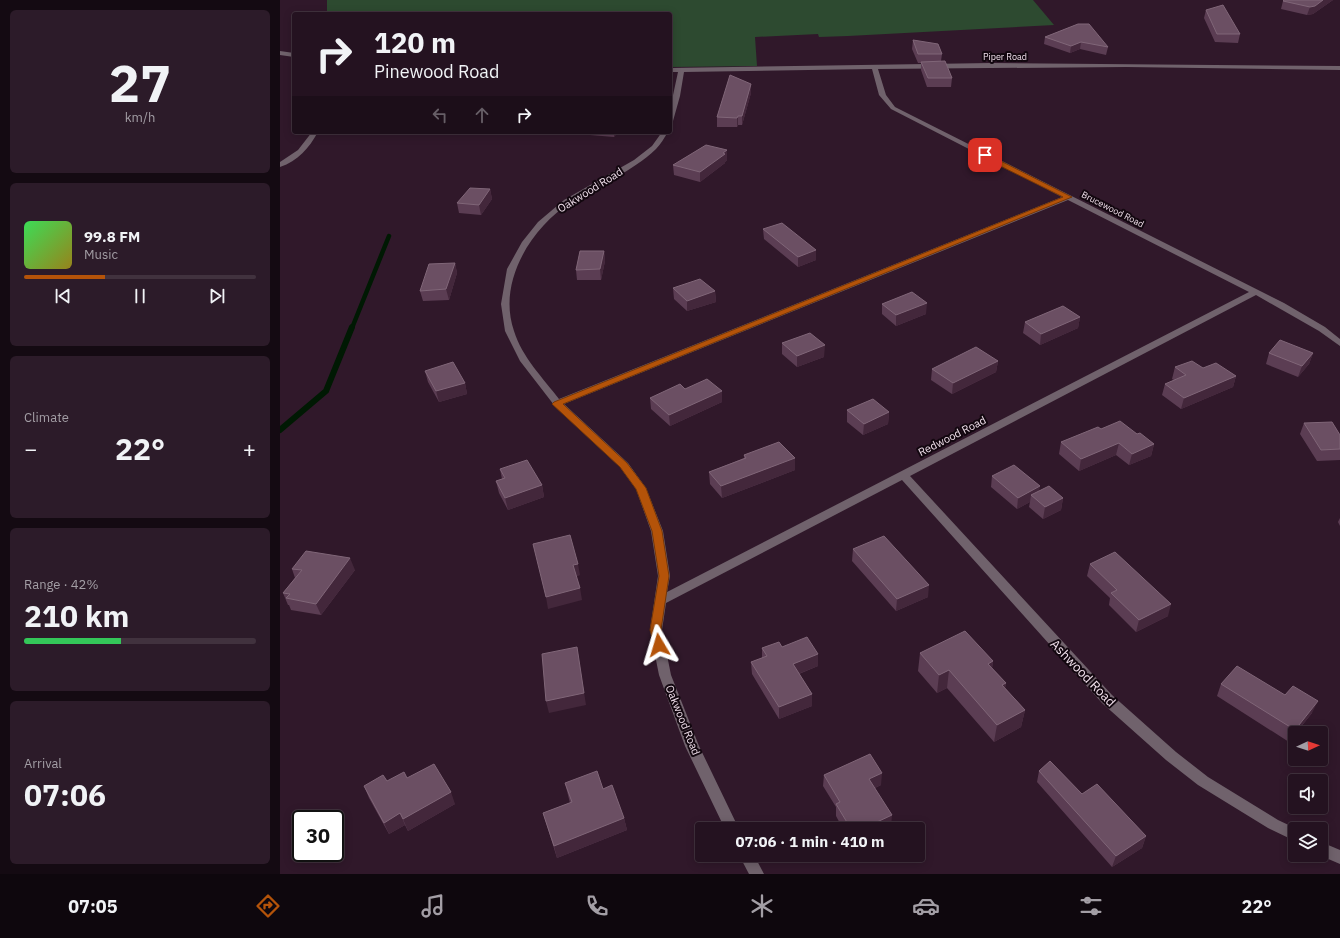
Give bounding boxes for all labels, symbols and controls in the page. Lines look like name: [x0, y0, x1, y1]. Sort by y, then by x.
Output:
text: 120 m: [374, 24, 456, 61]
icon: right: [308, 28, 360, 80]
text: 27: [109, 49, 171, 116]
street label: Piper Road: [983, 51, 1027, 62]
text: Pinewood Road: [374, 60, 499, 83]
icon: left: [429, 104, 451, 126]
icon: ahead: [471, 104, 493, 126]
icon: right: [513, 104, 535, 126]
text: km/h: [125, 109, 155, 126]
pin: [968, 138, 1002, 172]
icon: arrive: [974, 144, 996, 166]
street label: Oakwood Road: [555, 164, 625, 216]
street label: Brucewood Road: [1080, 189, 1146, 229]
text: 99.8 FM: [84, 227, 140, 246]
text: Music: [84, 246, 118, 263]
icon: previous: [52, 285, 74, 307]
icon: pause: [129, 285, 151, 307]
icon: next: [206, 285, 228, 307]
text: Climate: [24, 409, 69, 426]
street label: Redwood Road: [916, 413, 988, 459]
text: 22°: [115, 429, 165, 468]
text: −: [24, 434, 37, 463]
text: +: [243, 434, 256, 463]
text: Range · 42%: [24, 576, 98, 593]
text: 210 km: [24, 596, 129, 635]
position arrow: [638, 624, 680, 666]
street label: Ashwood Road: [1047, 636, 1119, 710]
street label: Oakwood Road: [663, 683, 703, 757]
north arrow: [1288, 726, 1328, 766]
map controls: [1288, 726, 1328, 862]
text: Arrival: [24, 755, 62, 772]
button: sound: [1288, 774, 1328, 814]
text: 07:06: [24, 775, 106, 814]
speed limit sign: 30: [292, 810, 344, 862]
button: layers: [1288, 822, 1328, 862]
text: 07:06 · 1 min · 410 m: [736, 832, 884, 851]
icon: directions: [254, 892, 282, 920]
icon: music: [419, 892, 447, 920]
icon: phone: [583, 892, 611, 920]
icon: climate: [748, 892, 776, 920]
icon: car: [912, 892, 940, 920]
icon: filters: [1077, 892, 1105, 920]
text: 07:05: [68, 895, 117, 918]
text: 22°: [1242, 895, 1272, 918]

